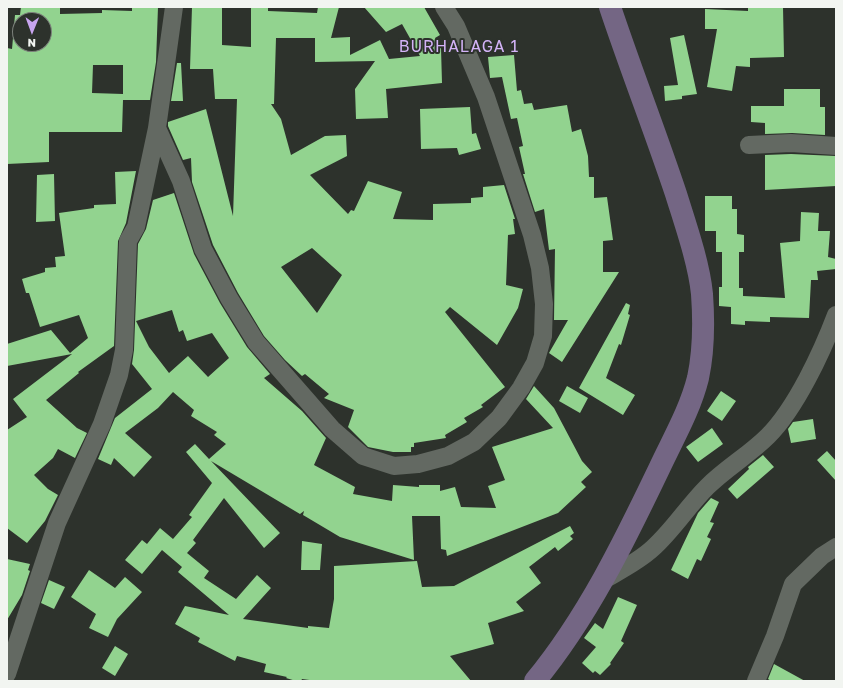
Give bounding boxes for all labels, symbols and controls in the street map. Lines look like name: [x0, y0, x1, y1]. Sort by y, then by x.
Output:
north arrow: [12, 12, 52, 52]
text: N: [27, 37, 36, 50]
district label: BURHALAGA 1: [399, 37, 519, 57]

